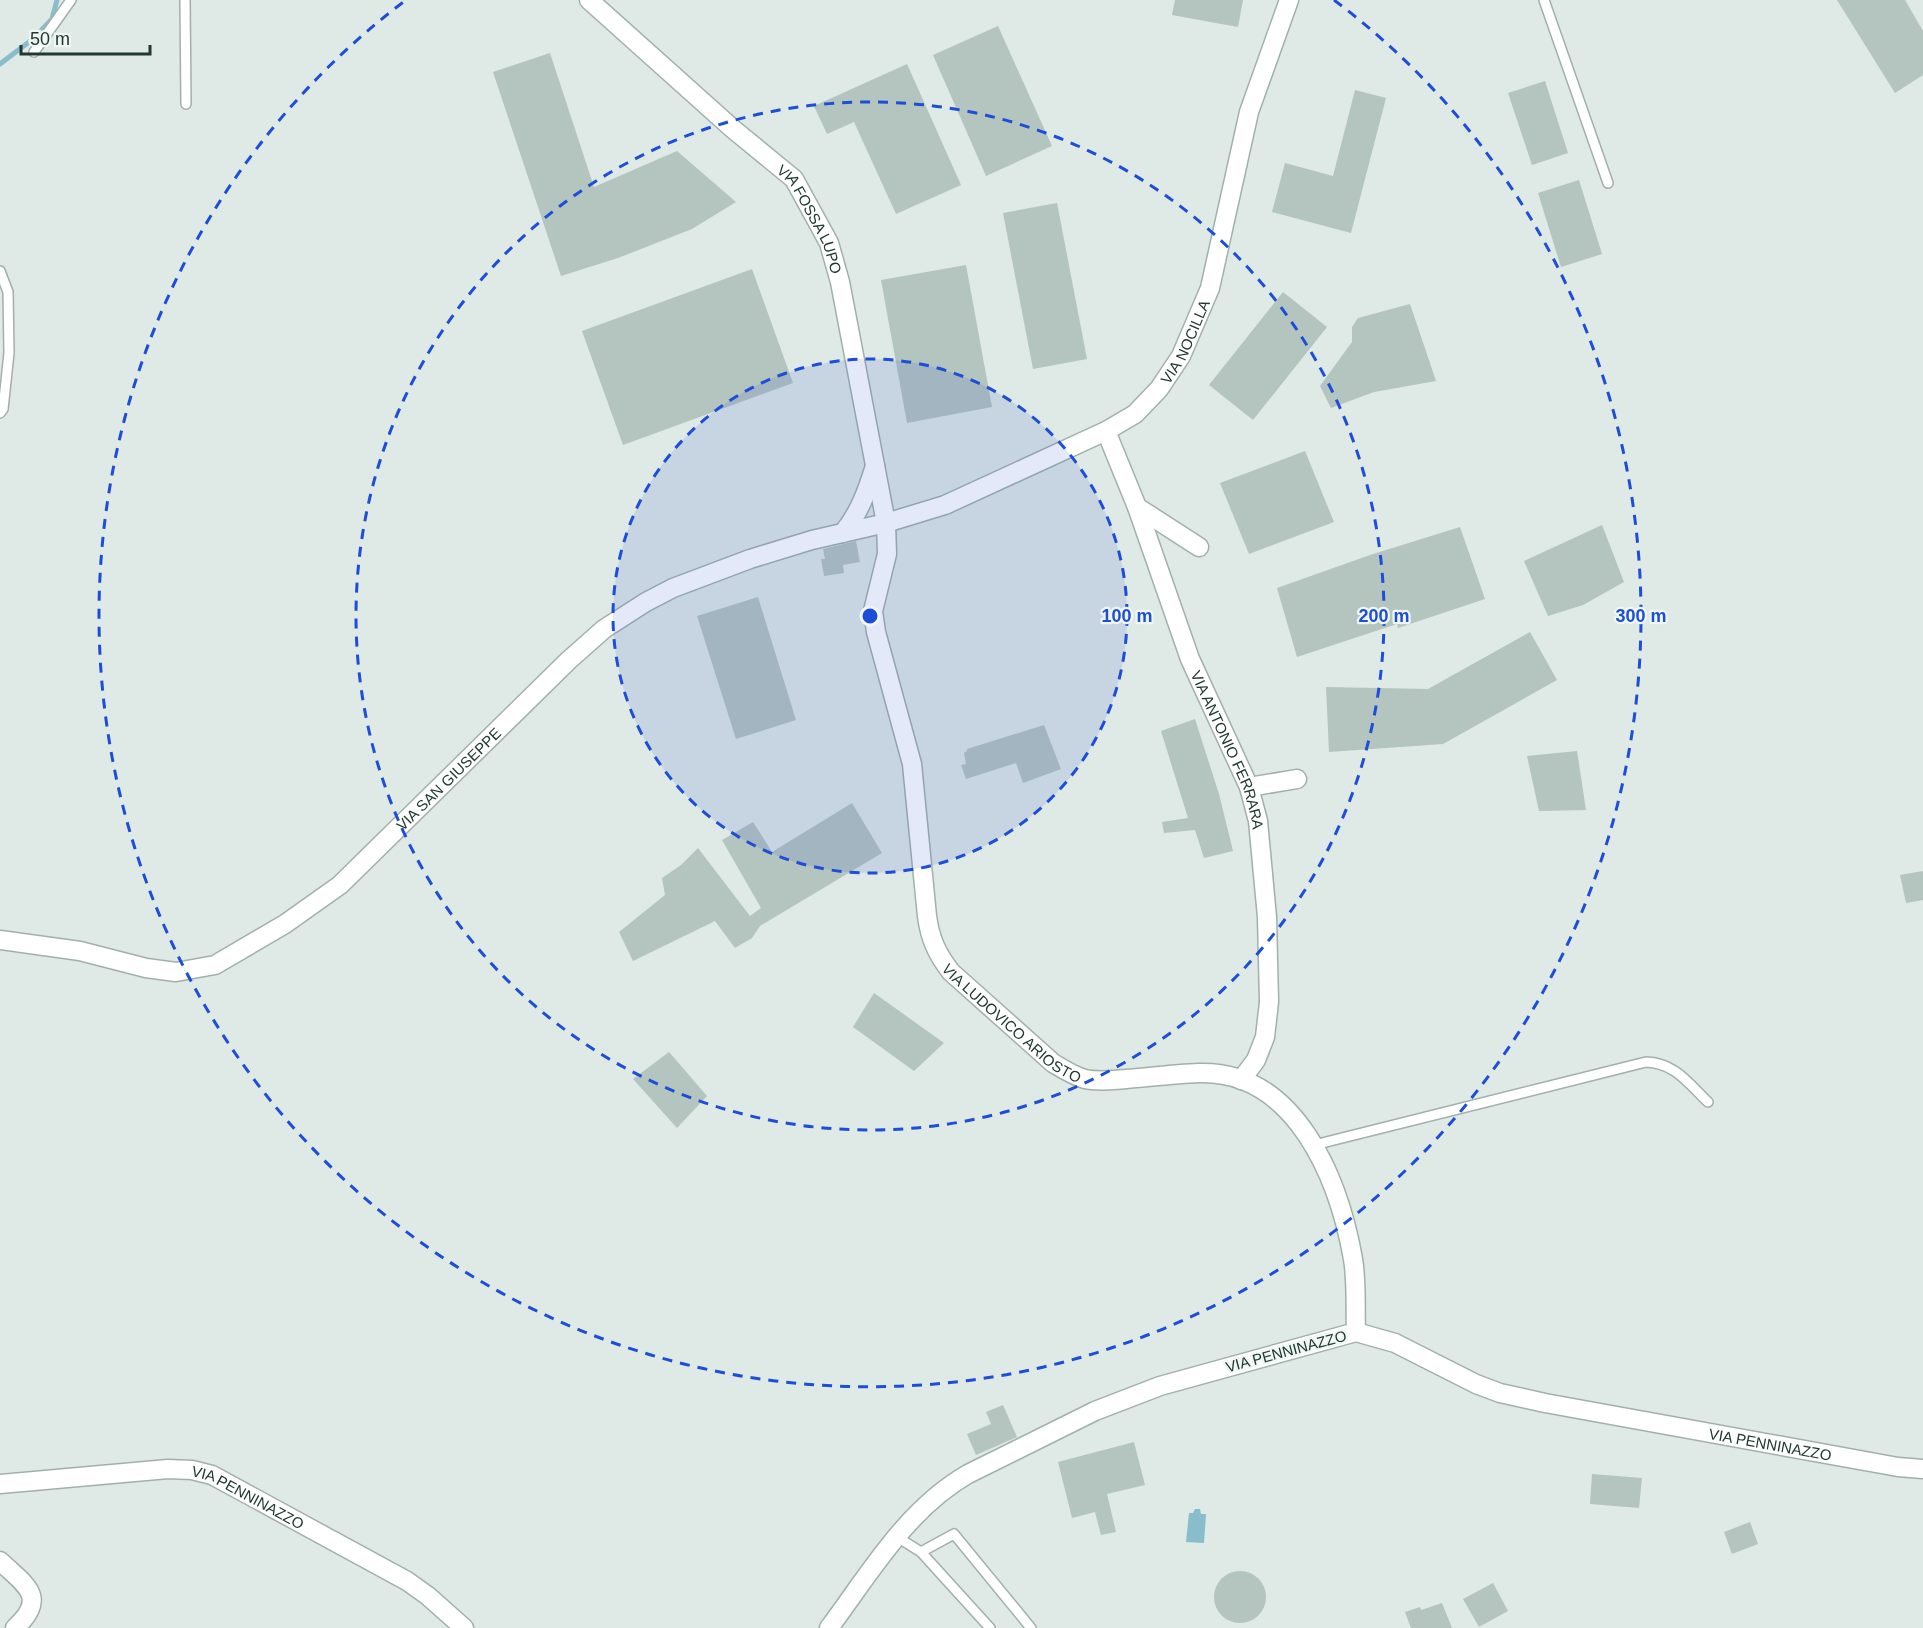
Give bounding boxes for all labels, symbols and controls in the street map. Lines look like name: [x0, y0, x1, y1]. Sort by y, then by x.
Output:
scale bar: [21, 18, 150, 56]
text: 50 m: [30, 29, 70, 49]
street label: VIA FOSSA LUPO: [774, 161, 846, 275]
street label: VIA NOCILLA: [1157, 297, 1213, 387]
centre of rings: [860, 606, 880, 626]
text: 100 m: [1101, 606, 1153, 626]
text: 200 m: [1358, 606, 1410, 626]
text: 300 m: [1615, 606, 1667, 626]
street label: VIA ANTONIO FERRARA: [1188, 668, 1267, 830]
street label: VIA SAN GIUSEPPE: [393, 724, 504, 834]
street label: VIA LUDOVICO ARIOSTO: [939, 960, 1084, 1086]
street label: VIA PENNINAZZO: [1224, 1327, 1348, 1375]
street label: VIA PENNINAZZO: [1708, 1424, 1833, 1463]
street label: VIA PENNINAZZO: [190, 1462, 307, 1532]

